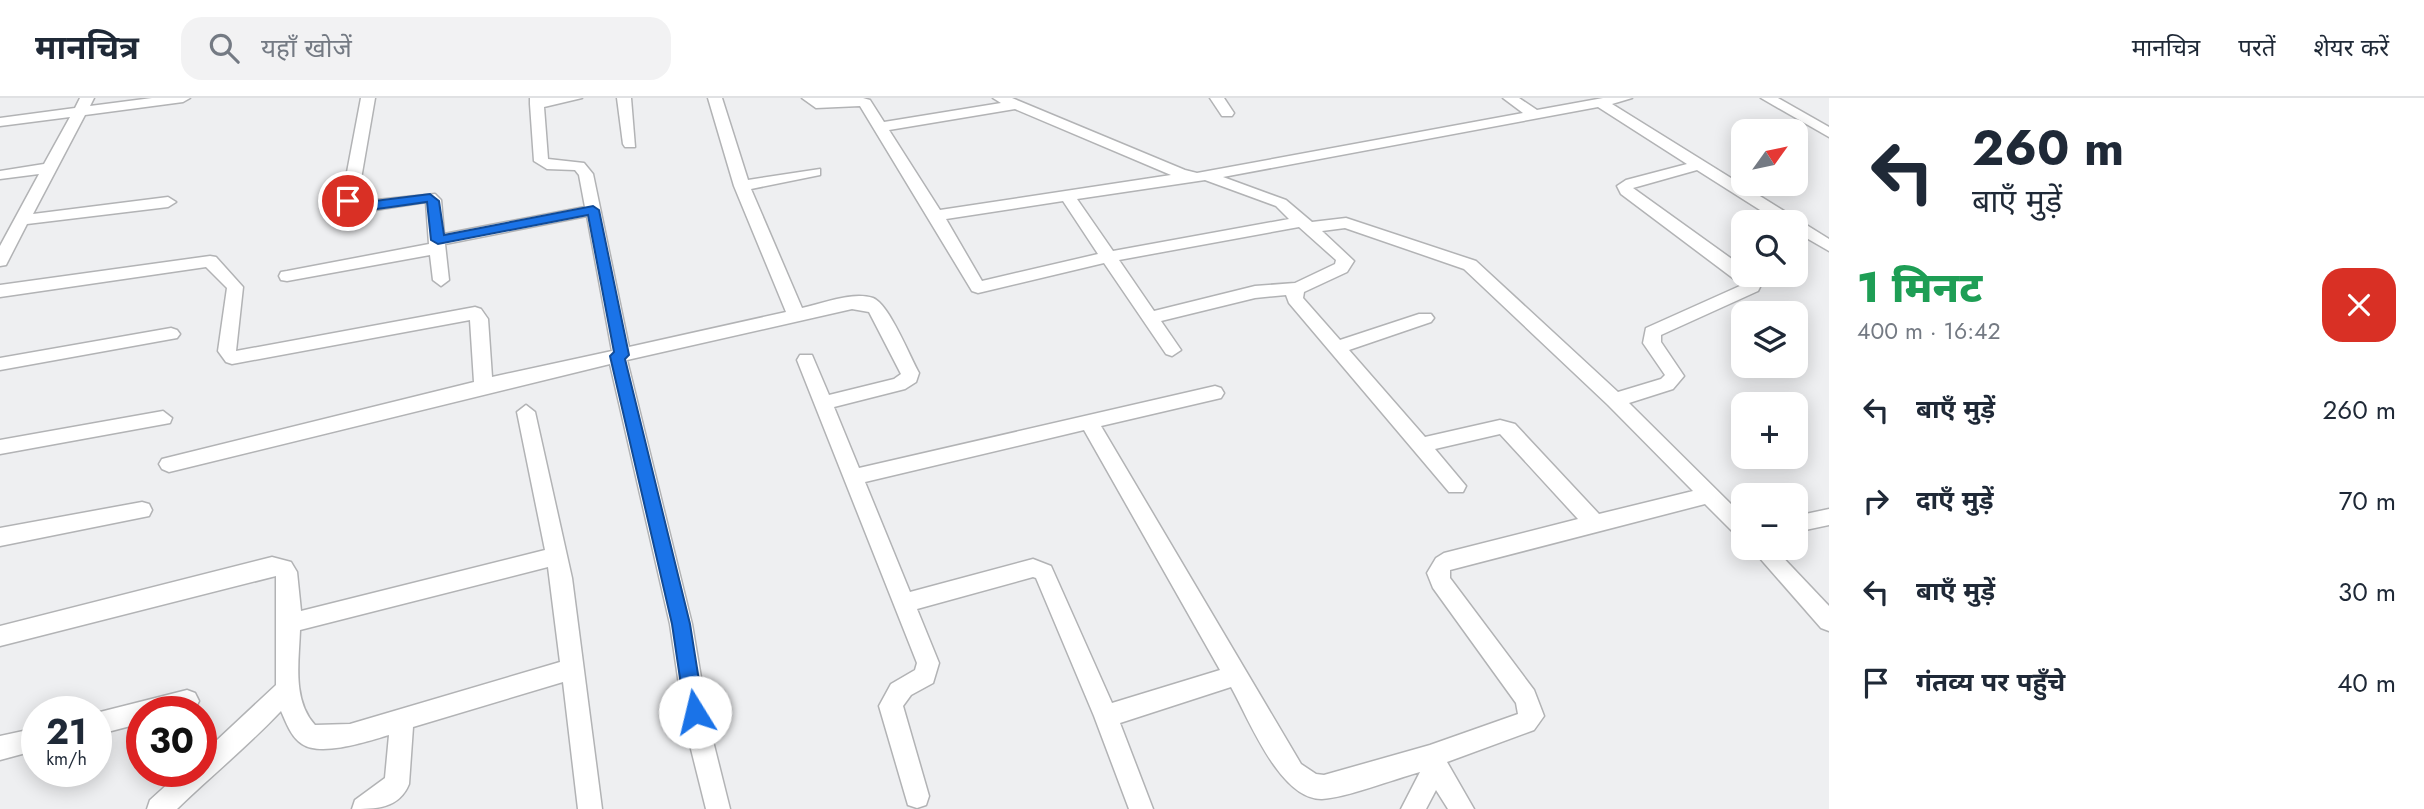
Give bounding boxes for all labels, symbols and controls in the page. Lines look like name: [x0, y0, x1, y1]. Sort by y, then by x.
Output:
search box: [181, 17, 671, 80]
text: मानचित्र: [35, 24, 139, 71]
icon: search: [205, 29, 243, 67]
text: यहाँ खोजें: [261, 29, 352, 67]
text: मानचित्र: [2132, 30, 2200, 65]
text: परतें: [2238, 30, 2275, 65]
text: शेयर करें: [2313, 30, 2389, 65]
text: 260 m: [1972, 113, 2124, 183]
north arrow: [1731, 119, 1808, 196]
map controls: [1731, 119, 1808, 560]
icon: left: [1857, 126, 1948, 217]
pin: [318, 171, 378, 231]
text: बाएँ मुड़ें: [1972, 178, 2062, 224]
icon: arrive: [329, 182, 367, 220]
button: search: [1731, 210, 1808, 287]
text: 1 मिनट: [1857, 257, 1982, 318]
button: close: [2322, 268, 2396, 342]
button: layers: [1731, 301, 1808, 378]
text: 400 m · 16:42: [1857, 314, 2001, 348]
text: बाएँ मुड़ें: [1916, 390, 1995, 428]
icon: left: [1857, 391, 1895, 429]
text: 260 m: [2323, 391, 2396, 429]
button: +: [1731, 392, 1808, 469]
text: दाएँ मुड़ें: [1916, 481, 1994, 519]
icon: right: [1857, 482, 1895, 520]
text: 70 m: [2339, 482, 2396, 520]
button: −: [1731, 483, 1808, 560]
text: बाएँ मुड़ें: [1916, 572, 1995, 610]
icon: left: [1857, 573, 1895, 611]
text: 30 m: [2338, 573, 2396, 611]
text: गंतव्य पर पहुँचे: [1916, 663, 2065, 701]
icon: arrive: [1857, 664, 1895, 702]
text: 40 m: [2337, 664, 2396, 702]
position arrow: [658, 675, 732, 749]
speed limit sign: 30: [126, 696, 217, 787]
text: 21: [46, 707, 87, 757]
text: km/h: [46, 746, 87, 772]

